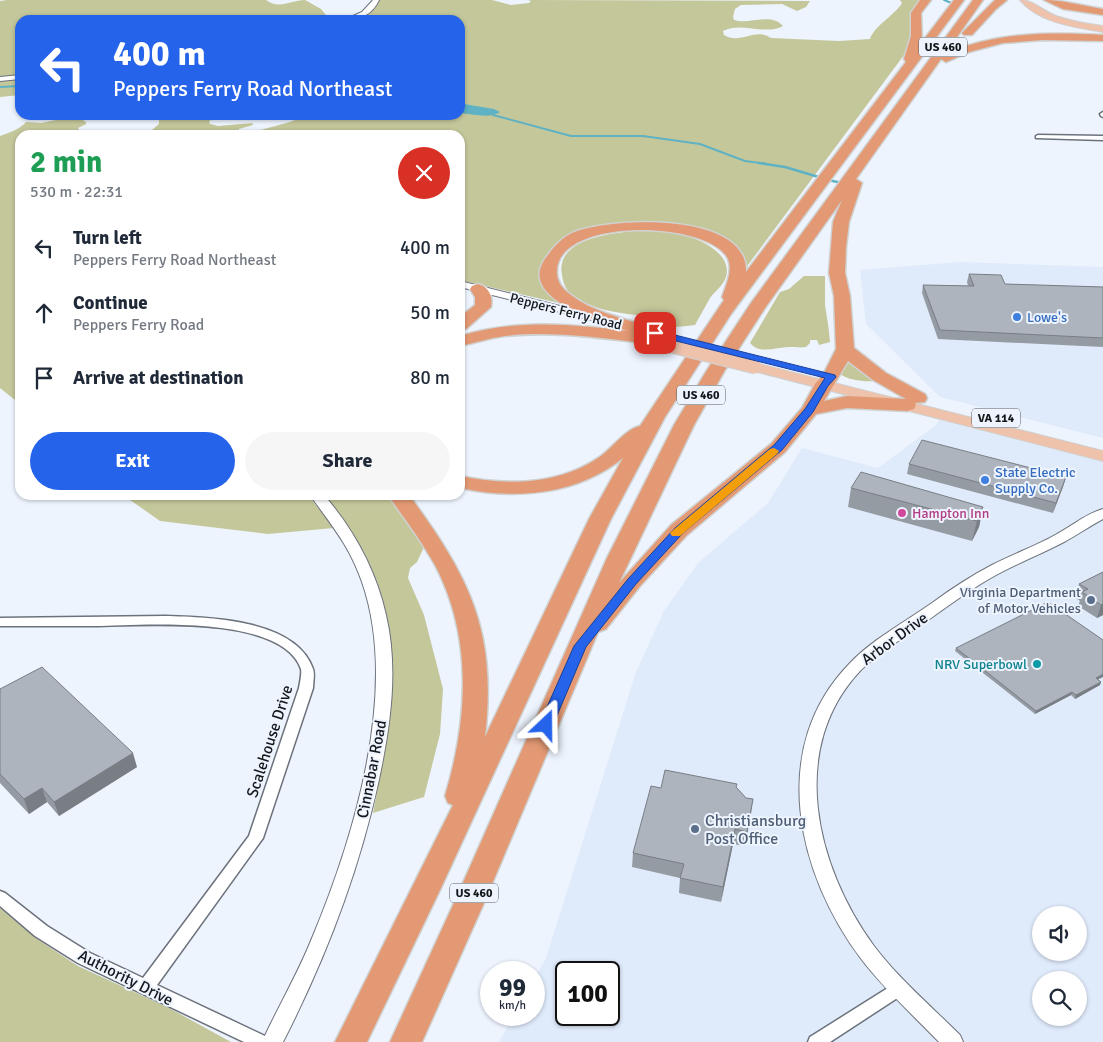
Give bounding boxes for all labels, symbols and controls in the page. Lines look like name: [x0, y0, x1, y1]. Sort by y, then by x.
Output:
text: 400 m: [113, 32, 206, 75]
icon: left: [30, 35, 95, 100]
road number: US 460: [919, 38, 967, 56]
text: Peppers Ferry Road Northeast: [113, 75, 393, 102]
text: 2 min: [30, 144, 102, 181]
button: close: [398, 147, 450, 199]
text: 530 m · 22:31: [30, 182, 123, 202]
text: Turn left: [73, 226, 142, 250]
icon: left: [30, 234, 58, 262]
text: 400 m: [400, 236, 450, 260]
text: Peppers Ferry Road Northeast: [73, 250, 276, 270]
street label: Peppers Ferry Road: [508, 289, 624, 334]
text: Continue: [73, 291, 148, 315]
icon: ahead: [30, 299, 58, 327]
text: 50 m: [410, 301, 450, 325]
place label: Lowe's: [1027, 309, 1067, 326]
marker: Lowe's: [1011, 311, 1023, 323]
pin: [634, 312, 676, 354]
text: Peppers Ferry Road: [73, 315, 204, 335]
icon: arrive: [641, 319, 669, 347]
icon: arrive: [30, 364, 58, 392]
text: Arrive at destination: [73, 366, 244, 390]
text: 80 m: [410, 366, 450, 390]
road number: US 460: [677, 386, 725, 404]
road number: VA 114: [972, 408, 1020, 428]
button: Exit: [30, 432, 235, 490]
button: Share: [245, 432, 450, 490]
place label: State Electric Supply Co.: [995, 464, 1076, 497]
marker: State Electric Supply Co.: [979, 474, 991, 486]
place label: Hampton Inn: [912, 505, 989, 522]
marker: Hampton Inn: [896, 507, 908, 519]
place label: Virginia Department of Motor Vehicles: [960, 584, 1081, 617]
marker: Virginia Department of Motor Vehicles: [1085, 594, 1097, 606]
street label: Arbor Drive: [857, 608, 932, 670]
place label: NRV Superbowl: [934, 656, 1027, 673]
marker: NRV Superbowl: [1031, 658, 1043, 670]
street label: Scalehouse Drive: [242, 682, 298, 800]
position arrow: [519, 698, 571, 750]
street label: Cinnabar Road: [353, 718, 391, 820]
place label: Christiansburg Post Office: [705, 811, 806, 849]
marker: Christiansburg Post Office: [689, 823, 701, 835]
road number: US 460: [450, 884, 498, 902]
map controls: [1032, 906, 1087, 1026]
button: sound: [1032, 906, 1087, 961]
street label: Authority Drive: [75, 945, 176, 1010]
speed limit sign: 100: [555, 961, 620, 1026]
button: search: [1032, 971, 1087, 1026]
text: 99: [499, 972, 526, 1003]
text: km/h: [499, 998, 526, 1013]

